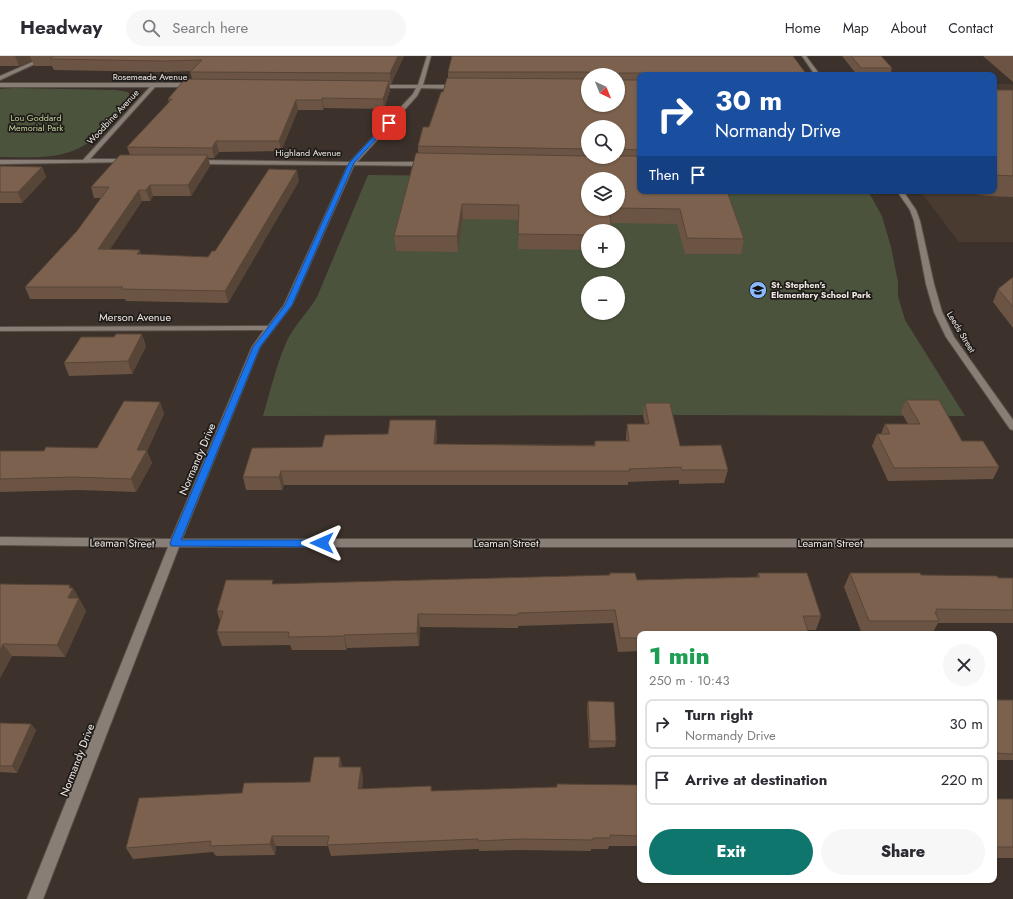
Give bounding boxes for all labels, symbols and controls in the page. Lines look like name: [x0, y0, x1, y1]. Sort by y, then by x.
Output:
search box: [126, 10, 406, 46]
text: Headway: [20, 14, 102, 41]
icon: search: [140, 17, 162, 39]
text: Search here: [172, 17, 248, 39]
text: Home: [785, 18, 821, 38]
text: Map: [843, 18, 869, 38]
text: About: [891, 18, 926, 38]
text: Contact: [948, 18, 993, 38]
north arrow: [581, 68, 625, 112]
map controls: [581, 68, 625, 320]
street label: Rosemeade Avenue: [113, 70, 188, 83]
text: 30 m: [715, 80, 782, 121]
street label: Woodbine Avenue: [84, 86, 142, 147]
icon: right: [649, 88, 701, 140]
pin: [372, 106, 406, 140]
park label: Lou Goddard Memorial Park: [9, 111, 63, 134]
icon: arrive: [378, 112, 400, 134]
text: Normandy Drive: [715, 118, 841, 144]
button: search: [581, 120, 625, 164]
street label: Highland Avenue: [275, 146, 341, 159]
text: Then: [649, 164, 679, 186]
icon: arrive: [687, 164, 709, 186]
button: layers: [581, 172, 625, 216]
button: +: [581, 224, 625, 268]
button: −: [581, 276, 625, 320]
place label: St. Stephen's Elementary School Park: [771, 278, 872, 301]
school or university icon: St. Stephen's Elementary School Park: [748, 280, 768, 300]
street label: Merson Avenue: [99, 309, 171, 325]
street label: Leeds Street: [944, 309, 979, 356]
street label: Normandy Drive: [175, 420, 220, 497]
position arrow: [301, 522, 343, 564]
street label: Leaman Street: [89, 534, 155, 552]
street label: Leaman Street: [473, 535, 539, 551]
street label: Leaman Street: [797, 535, 863, 551]
text: 1 min: [649, 638, 710, 673]
button: close: [943, 644, 985, 686]
text: 250 m · 10:43: [649, 671, 730, 690]
text: Turn right: [685, 704, 753, 726]
icon: right: [651, 713, 673, 735]
text: 30 m: [950, 713, 983, 735]
street label: Normandy Drive: [56, 721, 98, 799]
text: Normandy Drive: [685, 726, 776, 745]
icon: arrive: [651, 769, 673, 791]
text: Arrive at destination: [685, 769, 827, 791]
text: 220 m: [941, 769, 983, 791]
button: Exit: [649, 829, 813, 875]
button: Share: [821, 829, 985, 875]

